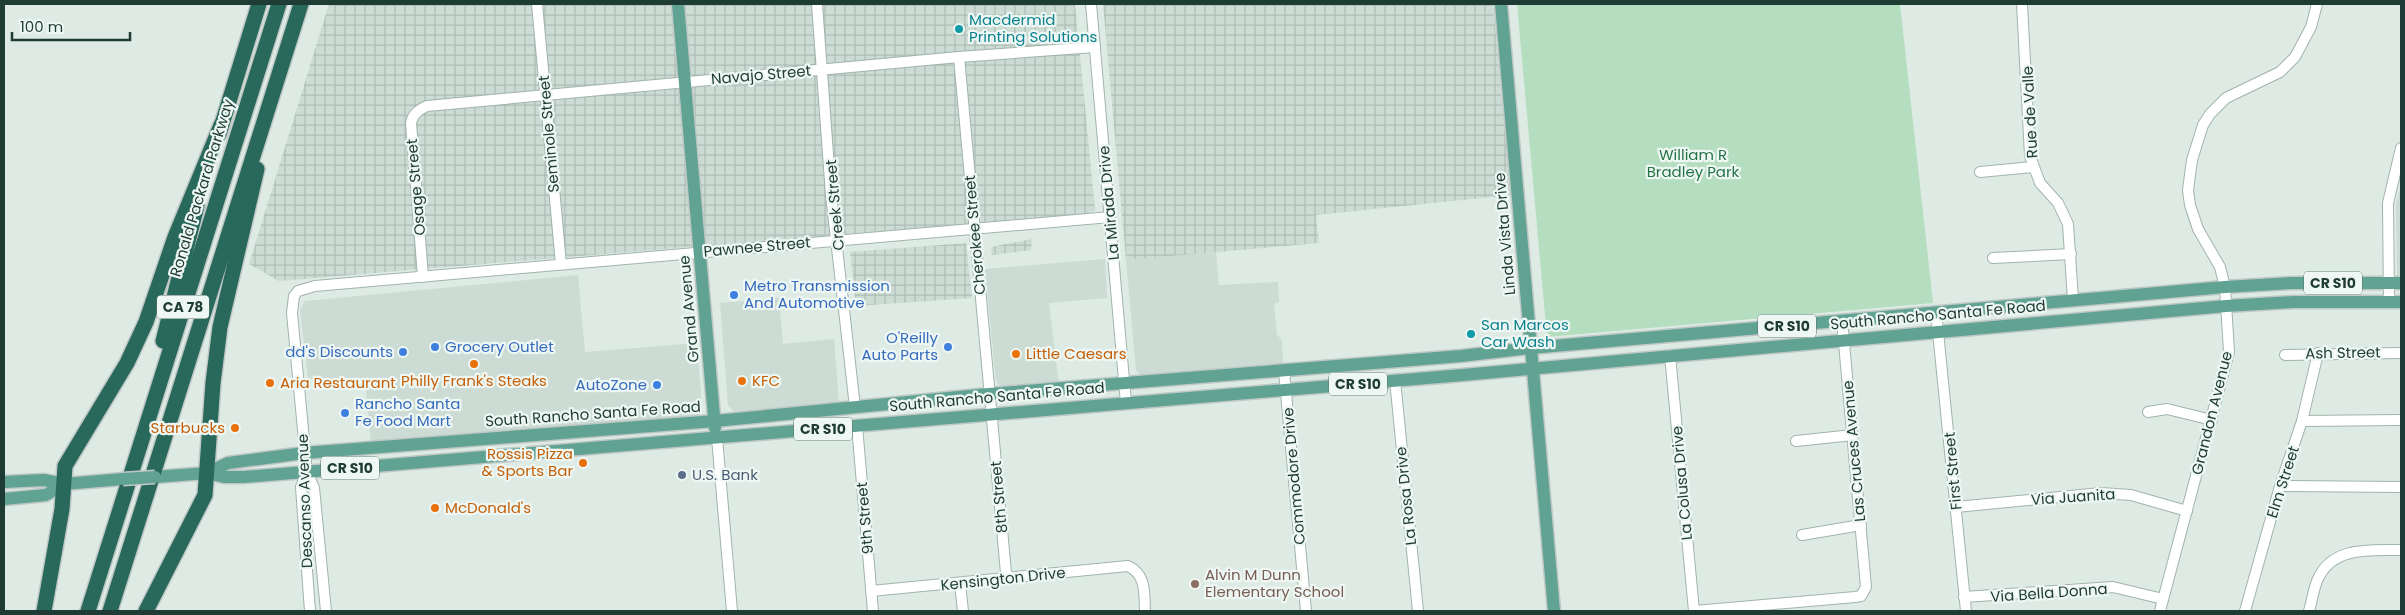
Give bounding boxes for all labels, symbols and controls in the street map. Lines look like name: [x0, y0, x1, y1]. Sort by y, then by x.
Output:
place label: Macdermid Printing Solutions: [969, 9, 1098, 47]
scale bar: [12, 10, 130, 42]
text: 100 m: [20, 16, 63, 37]
marker: Macdermid Printing Solutions: [953, 23, 965, 35]
street label: Navajo Street: [710, 60, 812, 89]
street label: Rue de Valle: [2017, 65, 2042, 159]
street label: Seminole Street: [533, 75, 564, 193]
street label: Ronald Packard Parkway: [164, 96, 239, 279]
street label: Osage Street: [401, 138, 430, 236]
park label: William R Bradley Park: [1647, 144, 1740, 182]
street label: La Mirada Drive: [1093, 145, 1124, 261]
street label: Creek Street: [820, 159, 849, 252]
street label: Linda Vista Drive: [1489, 172, 1520, 296]
street label: Cherokee Street: [959, 174, 990, 296]
street label: Pawnee Street: [703, 231, 811, 262]
street label: Grand Avenue: [673, 255, 704, 363]
road number: CR S10: [2304, 272, 2362, 294]
place label: Metro Transmission And Automotive: [744, 275, 890, 313]
marker: Metro Transmission And Automotive: [728, 289, 740, 301]
street label: South Rancho Santa Fe Road: [1829, 295, 2047, 334]
road number: CA 78: [157, 296, 209, 318]
place label: San Marcos Car Wash: [1481, 314, 1569, 352]
road number: CR S10: [1758, 314, 1816, 338]
place label: O'Reilly Auto Parts: [862, 327, 939, 365]
marker: San Marcos Car Wash: [1465, 328, 1477, 340]
place label: Grocery Outlet: [445, 336, 554, 357]
place label: dd's Discounts: [285, 341, 393, 362]
marker: Grocery Outlet: [429, 341, 441, 353]
marker: O'Reilly Auto Parts: [942, 341, 954, 353]
street label: Ash Street: [2305, 341, 2381, 364]
place label: Little Caesars: [1026, 343, 1127, 364]
marker: dd's Discounts: [397, 346, 409, 358]
marker: Little Caesars: [1010, 348, 1022, 360]
street label: Grandon Avenue: [2186, 349, 2237, 477]
marker: Philly Frank's Steaks: [468, 358, 480, 370]
place label: Philly Frank's Steaks: [401, 370, 547, 391]
place label: KFC: [752, 370, 780, 391]
place label: Aria Restaurant: [280, 372, 396, 393]
road number: CR S10: [1329, 372, 1387, 396]
place label: AutoZone: [576, 374, 647, 395]
marker: KFC: [736, 375, 748, 387]
marker: Aria Restaurant: [264, 377, 276, 389]
street label: South Rancho Santa Fe Road: [888, 377, 1106, 416]
marker: AutoZone: [651, 379, 663, 391]
street label: Las Cruces Avenue: [1837, 379, 1870, 523]
place label: Rancho Santa Fe Food Mart: [355, 393, 460, 431]
street label: South Rancho Santa Fe Road: [484, 395, 702, 432]
street label: Commodore Drive: [1277, 406, 1310, 546]
marker: Rancho Santa Fe Food Mart: [339, 407, 351, 419]
place label: Starbucks: [151, 417, 225, 438]
road number: CR S10: [794, 418, 852, 440]
marker: Starbucks: [229, 422, 241, 434]
street label: La Colusa Drive: [1666, 425, 1697, 541]
street label: First Street: [1939, 431, 1966, 511]
street label: Descanso Avenue: [292, 434, 317, 569]
place label: Rossis Pizza & Sports Bar: [482, 443, 573, 481]
street label: Elm Street: [2261, 443, 2304, 521]
street label: La Rosa Drive: [1390, 446, 1421, 546]
road number: CR S10: [321, 456, 379, 479]
marker: Rossis Pizza & Sports Bar: [577, 457, 589, 469]
street label: 8th Street: [985, 460, 1012, 534]
place label: U.S. Bank: [692, 464, 758, 485]
marker: U.S. Bank: [676, 469, 688, 481]
street label: 9th Street: [851, 481, 878, 555]
street label: Via Juanita: [2030, 483, 2116, 510]
place label: McDonald's: [445, 497, 531, 518]
marker: McDonald's: [429, 502, 441, 514]
street label: Kensington Drive: [939, 562, 1066, 596]
place label: Alvin M Dunn Elementary School: [1205, 564, 1344, 602]
marker: Alvin M Dunn Elementary School: [1189, 578, 1201, 590]
street label: Via Bella Donna: [1990, 578, 2108, 607]

